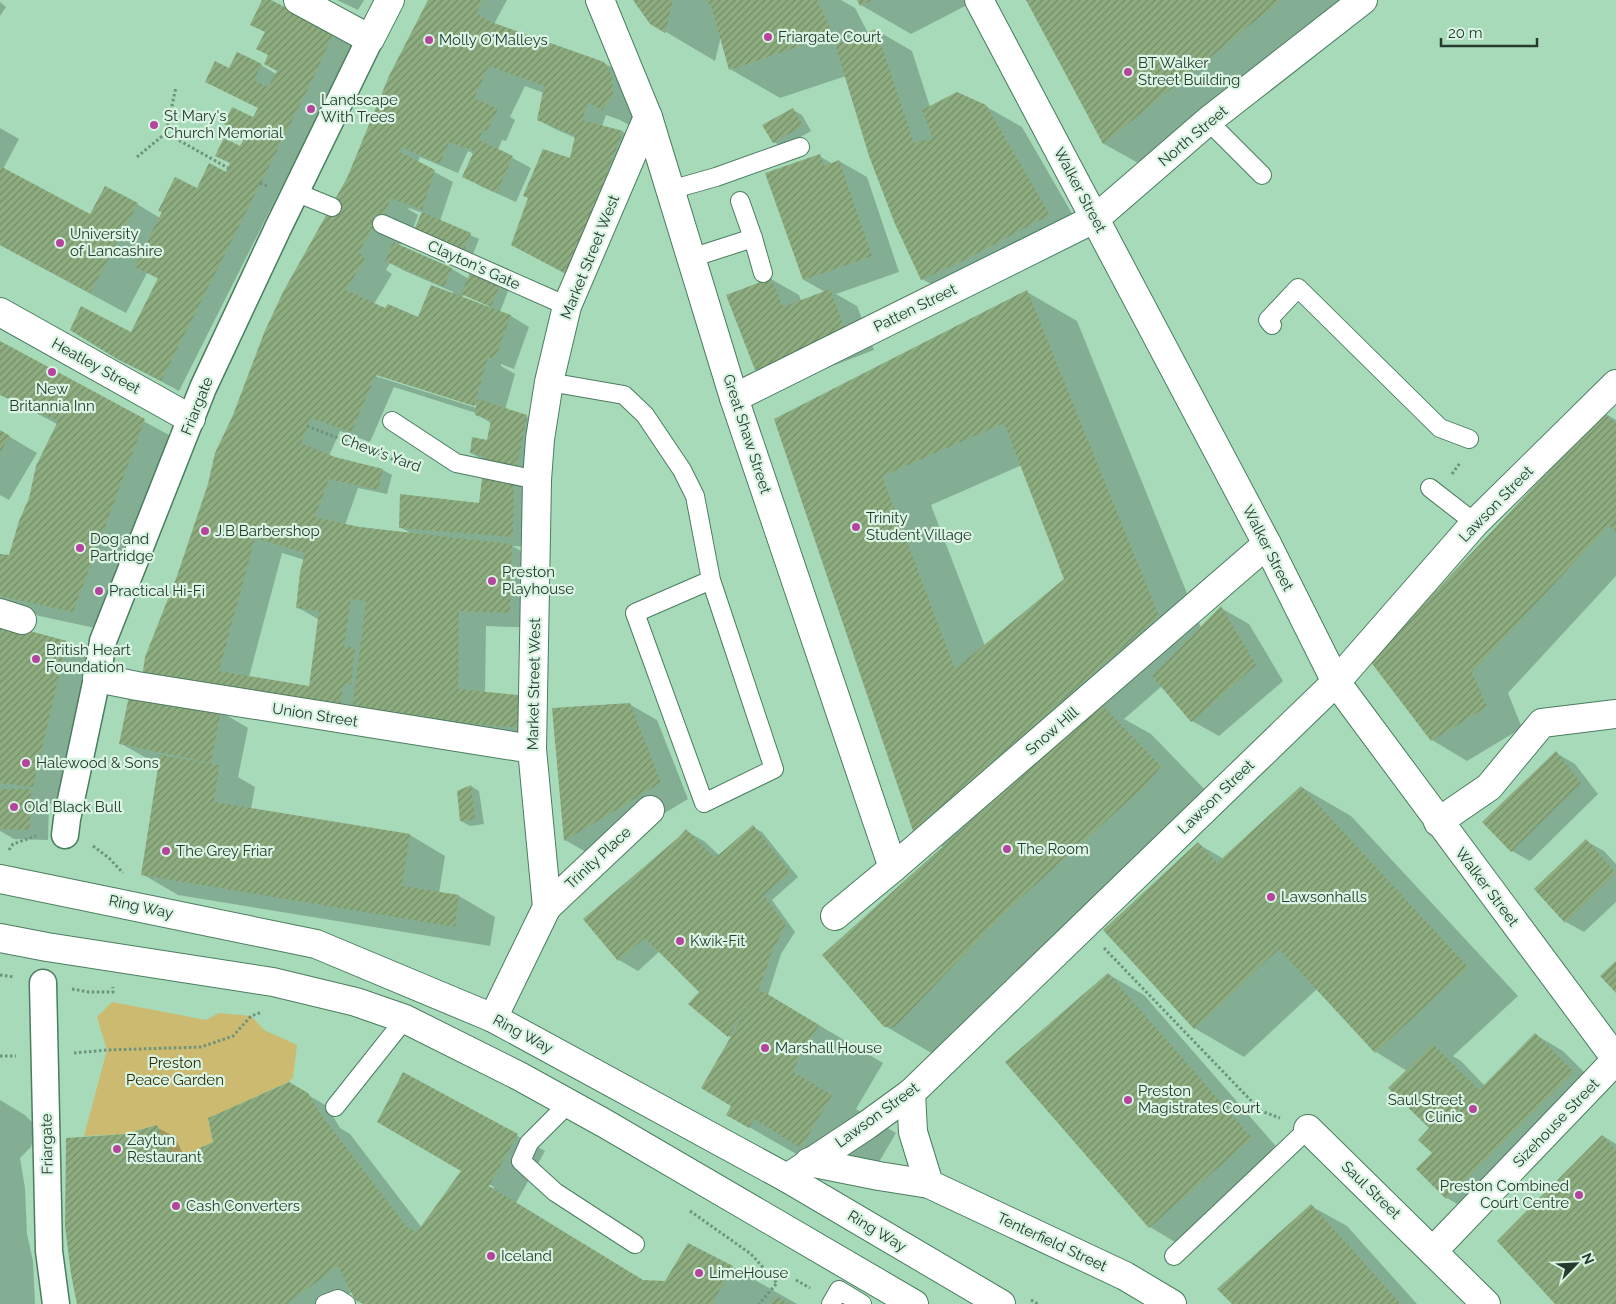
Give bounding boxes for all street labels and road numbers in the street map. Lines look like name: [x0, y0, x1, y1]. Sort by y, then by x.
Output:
street label: North Street: [1155, 102, 1231, 170]
street label: Walker Street: [1050, 144, 1110, 236]
street label: Market Street West: [557, 192, 623, 322]
street label: Clayton's Gate: [425, 237, 523, 293]
street label: Patten Street: [870, 280, 960, 336]
street label: Heatley Street: [48, 334, 144, 398]
street label: Great Shaw Street: [719, 372, 775, 496]
street label: Friargate: [177, 374, 217, 438]
street label: Chew's Yard: [338, 430, 424, 476]
street label: Lawson Street: [1455, 462, 1537, 546]
street label: Walker Street: [1239, 502, 1297, 594]
street label: Market Street West: [524, 618, 544, 750]
street label: Union Street: [271, 699, 359, 731]
street label: Snow Hill: [1022, 702, 1083, 759]
street label: Lawson Street: [1174, 756, 1258, 838]
street label: Trinity Place: [561, 823, 635, 893]
street label: Walker Street: [1452, 844, 1522, 930]
street label: Ring Way: [107, 891, 175, 923]
street label: Ring Way: [490, 1011, 556, 1057]
street label: Sizehouse Street: [1509, 1075, 1603, 1171]
street label: Lawson Street: [832, 1079, 922, 1151]
street label: Friargate: [37, 1113, 57, 1175]
street label: Saul Street: [1338, 1157, 1404, 1223]
street label: Ring Way: [844, 1206, 910, 1256]
street label: Tenterfield Street: [994, 1209, 1110, 1275]

